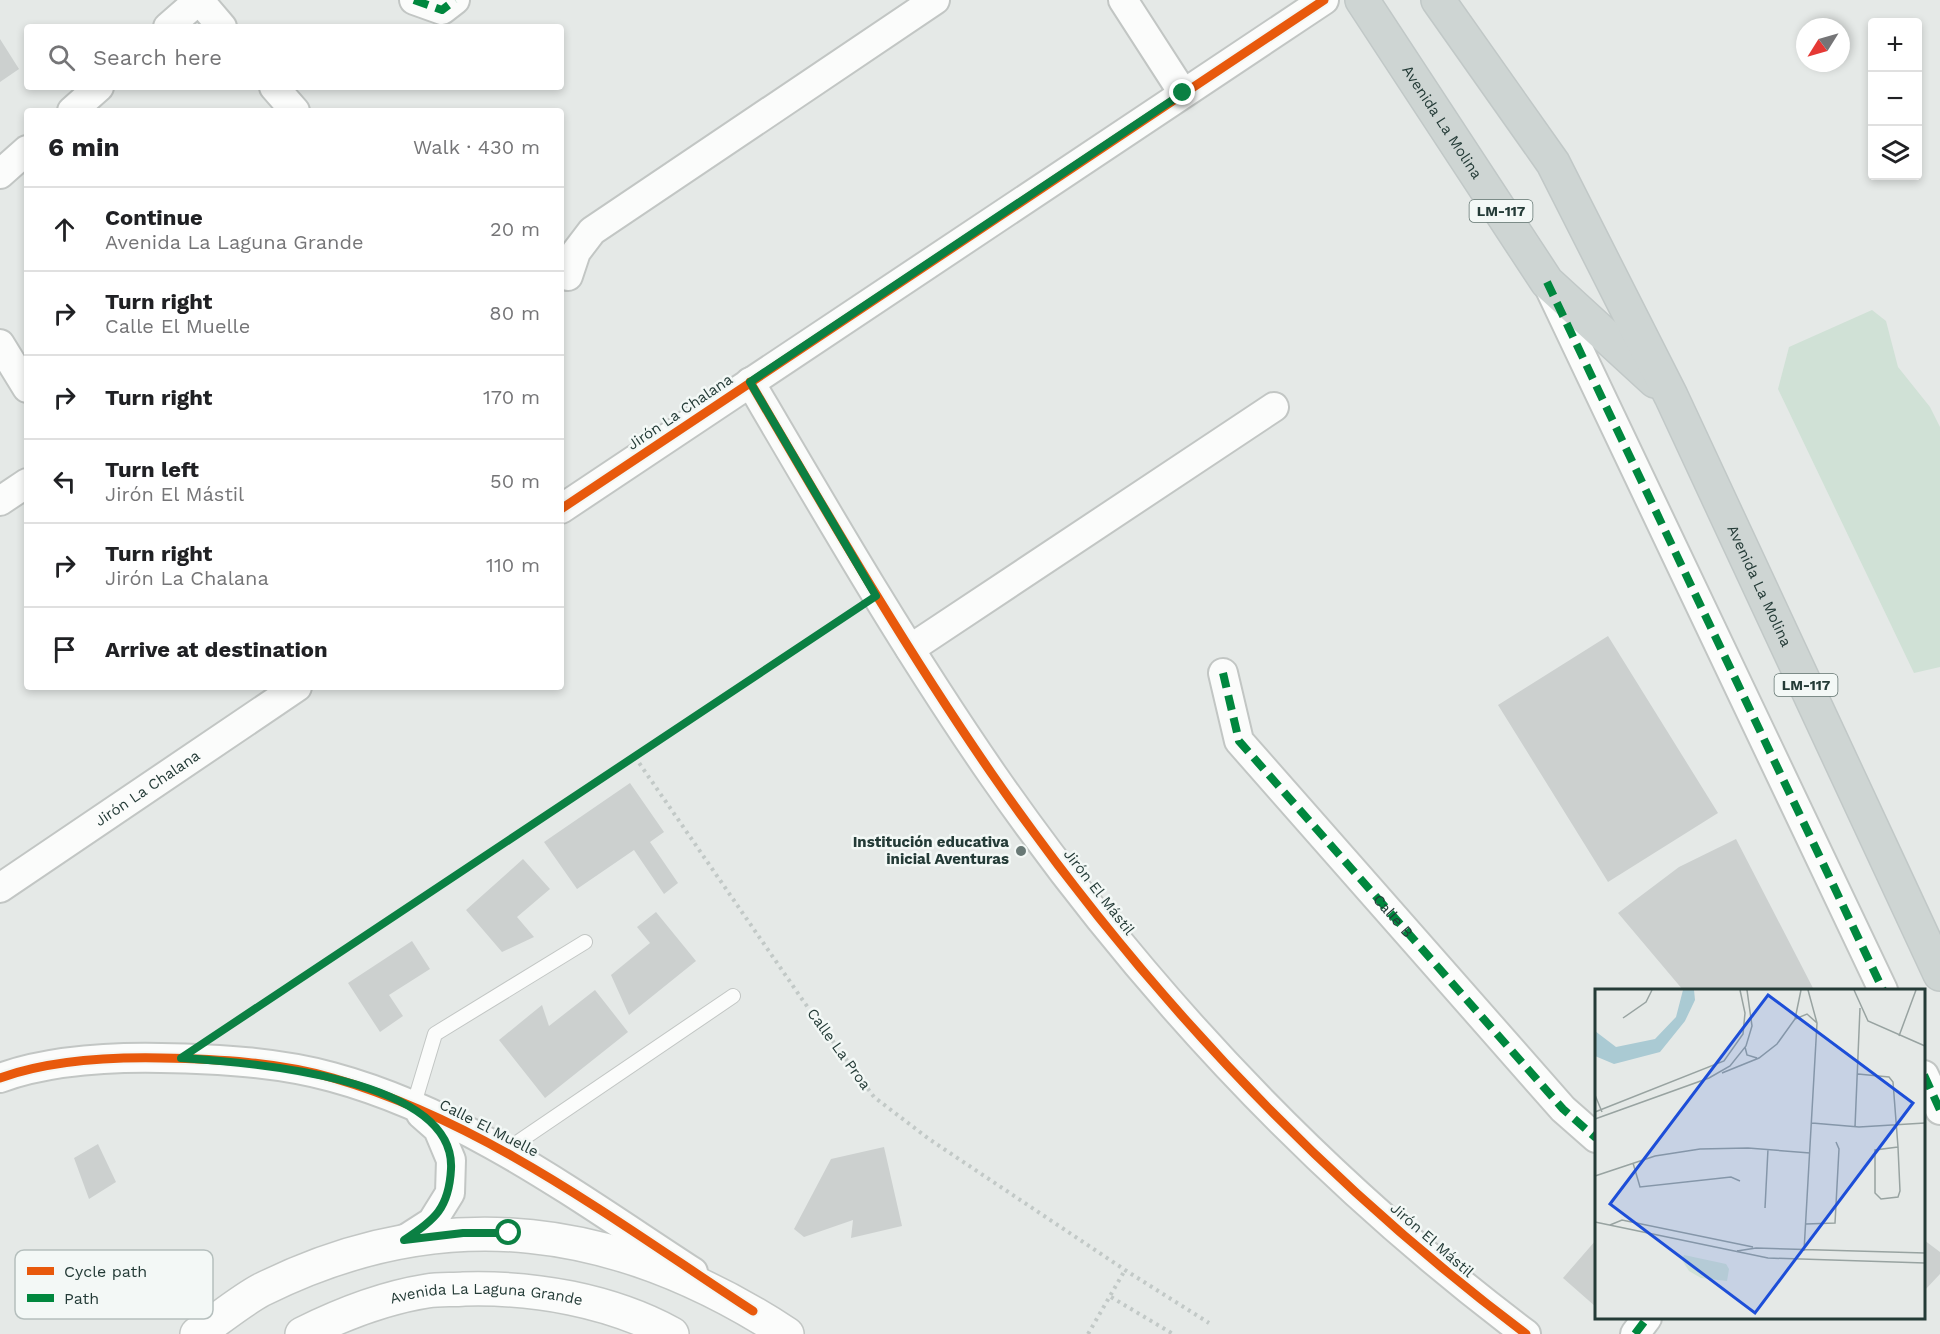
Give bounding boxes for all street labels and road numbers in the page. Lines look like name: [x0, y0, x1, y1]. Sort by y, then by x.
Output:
street label: Avenida La Molina: [1398, 62, 1486, 183]
road number: LM-117: [1470, 200, 1532, 222]
street label: Jirón La Chalana: [624, 370, 736, 454]
street label: Avenida La Molina: [1723, 522, 1796, 650]
road number: LM-117: [1774, 674, 1838, 696]
street label: Jirón La Chalana: [91, 746, 204, 830]
street label: Jirón El Mástil: [1060, 845, 1138, 939]
street label: Calle B: [1369, 891, 1417, 941]
street label: Calle La Proa: [803, 1005, 875, 1094]
street label: Calle El Muelle: [436, 1095, 542, 1161]
street label: Jirón El Mástil: [1387, 1199, 1478, 1281]
street label: Avenida La Laguna Grande: [388, 1280, 584, 1309]

